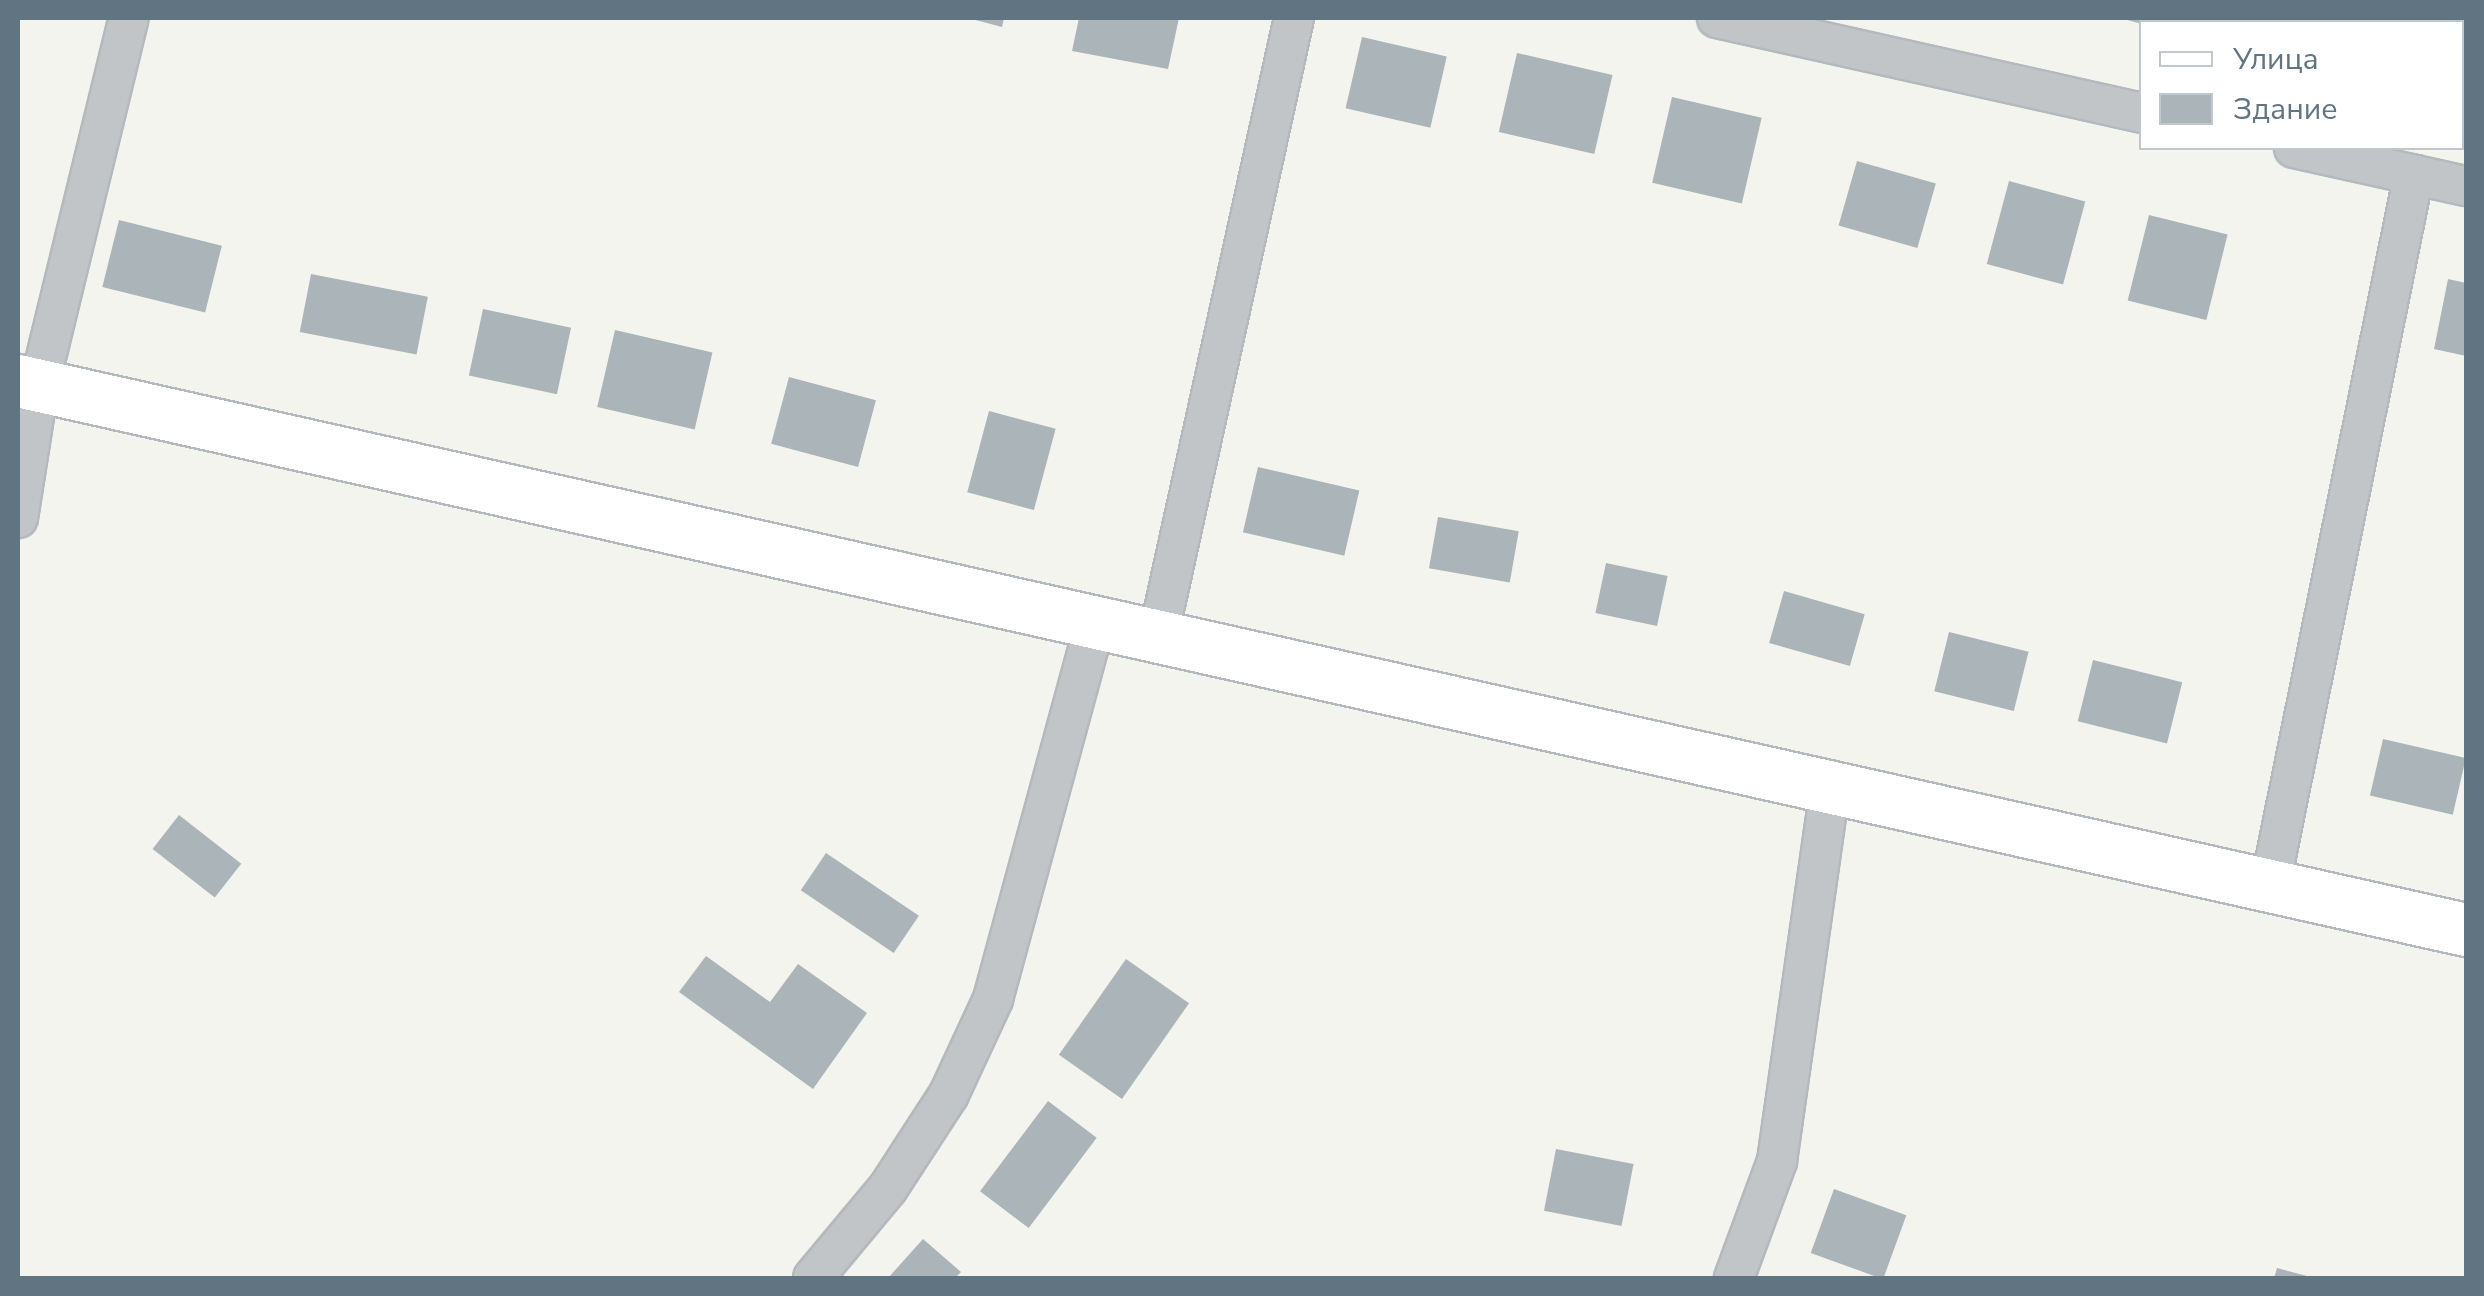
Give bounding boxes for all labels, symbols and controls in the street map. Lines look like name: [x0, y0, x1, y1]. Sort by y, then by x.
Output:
legend: [2139, 20, 2464, 150]
text: Улица: [2233, 39, 2319, 80]
text: Здание: [2233, 89, 2338, 130]

